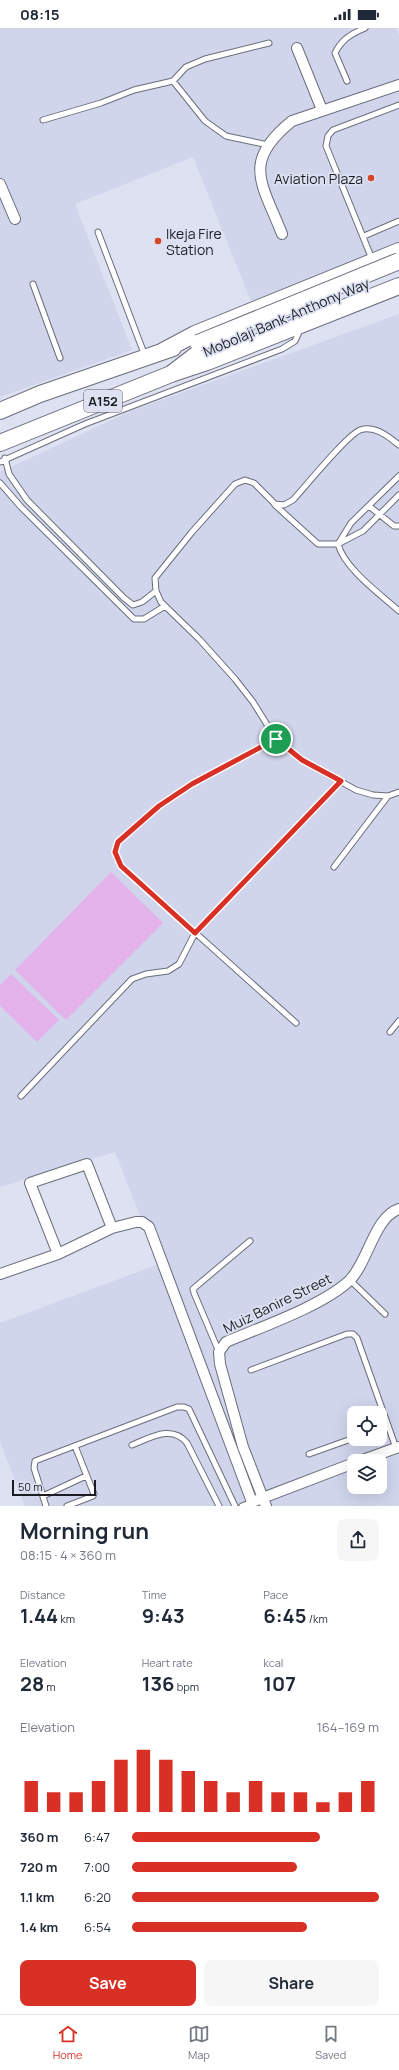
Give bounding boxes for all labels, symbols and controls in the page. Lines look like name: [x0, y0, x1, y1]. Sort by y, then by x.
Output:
text: 08:15: [20, 4, 60, 25]
place label: Aviation Plaza: [274, 169, 363, 188]
marker: Aviation Plaza: [366, 173, 376, 183]
place label: Ikeja Fire Station: [166, 224, 222, 259]
marker: Ikeja Fire Station: [153, 236, 163, 246]
street label: Mobolaji Bank-Anthony Way: [200, 273, 373, 361]
road number: A152: [84, 390, 122, 412]
pin: [259, 722, 293, 756]
icon: arrive: [265, 728, 287, 750]
street label: Muiz Banire Street: [220, 1268, 335, 1338]
map controls: [347, 1406, 387, 1494]
button: locate: [347, 1406, 387, 1446]
button: layers: [347, 1454, 387, 1494]
scale bar: [12, 1478, 96, 1497]
text: 50 m: [18, 1479, 43, 1494]
text: Morning run: [20, 1516, 149, 1546]
button: share: [337, 1519, 379, 1561]
text: 08:15 · 4 × 360 m: [20, 1546, 116, 1564]
text: Distance: [20, 1587, 65, 1602]
text: Time: [142, 1587, 167, 1602]
text: Pace: [263, 1587, 288, 1602]
text: 1.44: [20, 1602, 58, 1629]
text: 9:43: [142, 1602, 185, 1629]
text: 6:45: [263, 1602, 307, 1629]
text: km: [58, 1611, 75, 1626]
text: /km: [307, 1611, 328, 1626]
text: Elevation: [20, 1655, 66, 1670]
text: Heart rate: [142, 1655, 193, 1670]
text: kcal: [263, 1655, 283, 1670]
text: 28: [20, 1670, 44, 1697]
text: 136: [142, 1670, 174, 1697]
text: 107: [263, 1670, 296, 1697]
text: m: [44, 1679, 56, 1694]
text: bpm: [174, 1679, 199, 1694]
text: Elevation: [20, 1718, 75, 1736]
text: 164–169 m: [317, 1718, 379, 1736]
text: 360 m: [20, 1828, 58, 1846]
text: 6:47: [84, 1828, 110, 1846]
text: 720 m: [20, 1858, 58, 1876]
text: 7:00: [84, 1858, 110, 1876]
text: 1.1 km: [20, 1888, 55, 1906]
text: 6:20: [84, 1888, 111, 1906]
text: 1.4 km: [20, 1918, 58, 1936]
text: 6:54: [84, 1918, 111, 1936]
button: Save: [20, 1960, 196, 2006]
button: Share: [204, 1960, 379, 2006]
tab: Home: [53, 2023, 82, 2062]
tab: Map: [188, 2023, 210, 2062]
tab: Saved: [315, 2023, 346, 2062]

